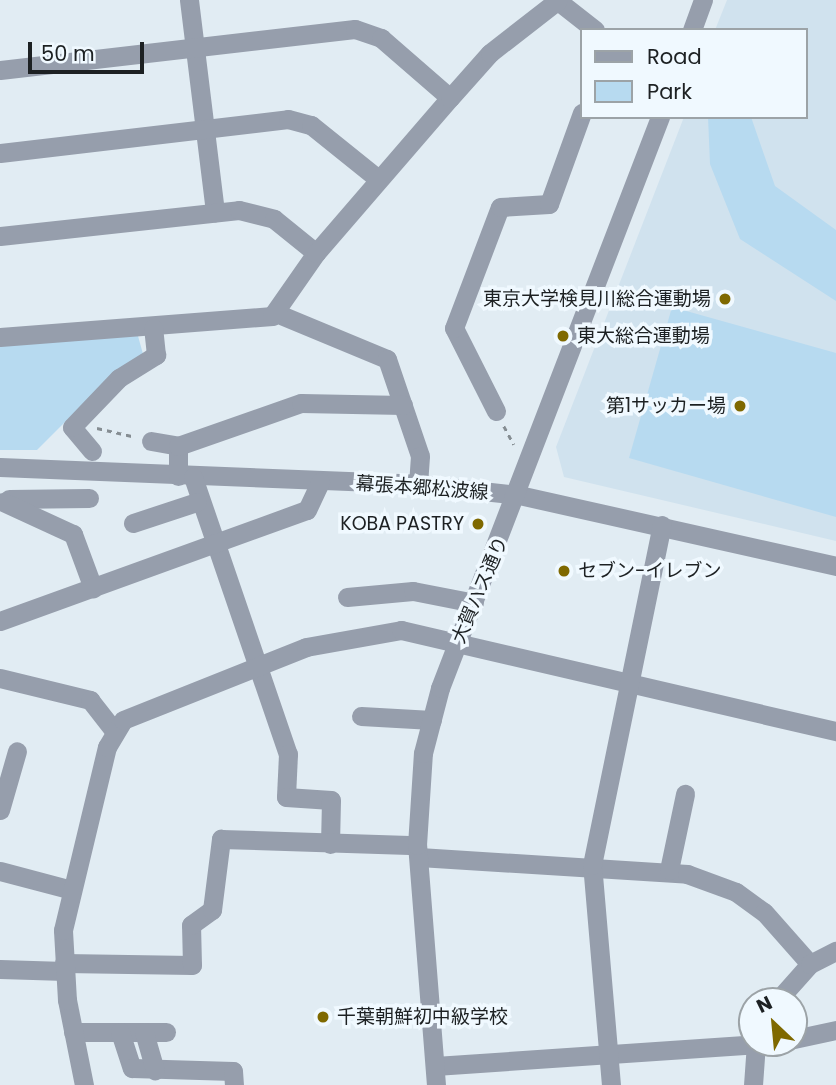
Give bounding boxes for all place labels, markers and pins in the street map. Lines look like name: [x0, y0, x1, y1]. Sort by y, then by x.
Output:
place label: 東京大学検見川総合運動場: [483, 288, 711, 310]
marker: 東京大学検見川総合運動場: [717, 291, 733, 307]
place label: 東大総合運動場: [577, 325, 710, 347]
marker: 東大総合運動場: [555, 328, 571, 344]
place label: 第1サッカー場: [606, 395, 726, 417]
marker: 第1サッカー場: [732, 398, 748, 414]
place label: KOBA PASTRY: [340, 513, 464, 535]
marker: KOBA PASTRY: [470, 516, 486, 532]
place label: セブン-イレブン: [578, 560, 721, 582]
marker: セブン-イレブン: [556, 563, 572, 579]
place label: 千葉朝鮮初中級学校: [337, 1006, 508, 1028]
marker: 千葉朝鮮初中級学校: [315, 1009, 331, 1025]

